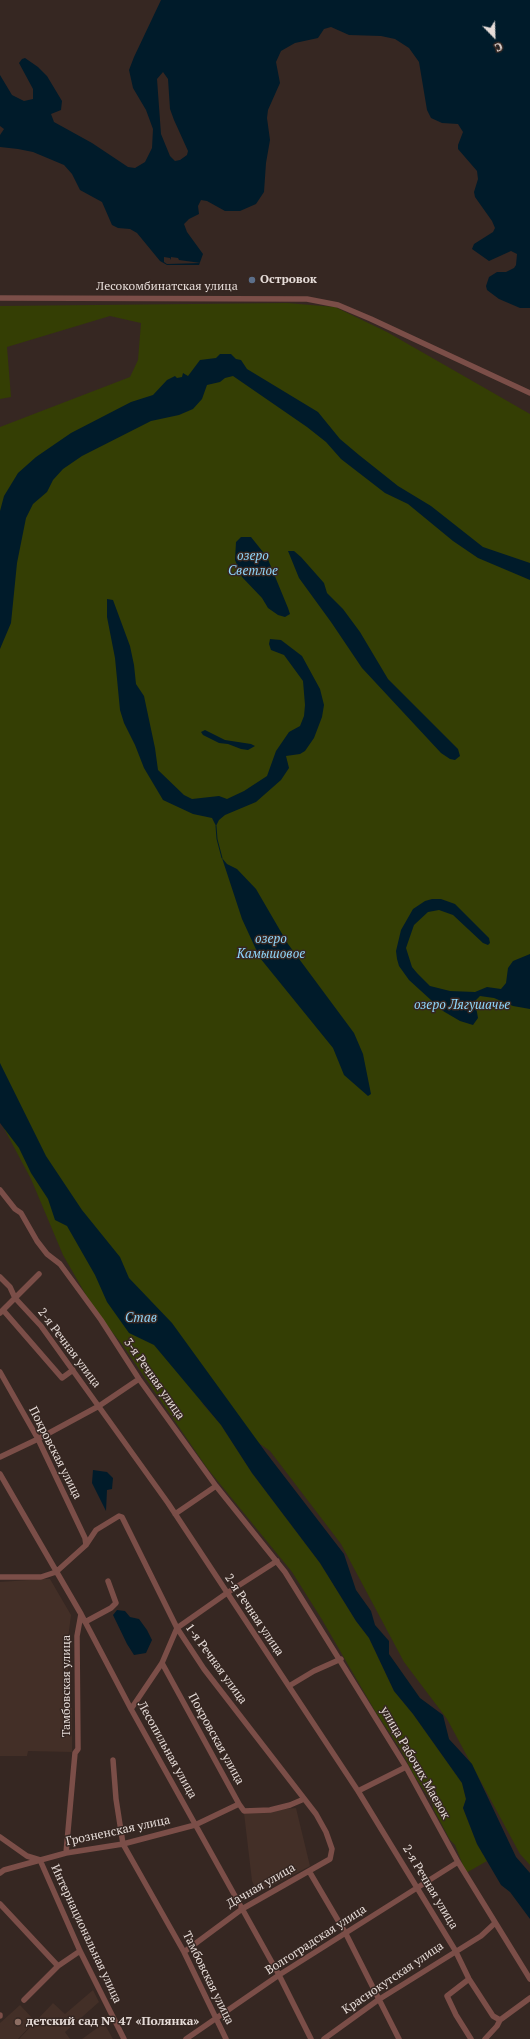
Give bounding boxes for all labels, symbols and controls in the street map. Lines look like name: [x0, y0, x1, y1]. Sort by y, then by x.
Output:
north arrow: [474, 16, 514, 56]
text: С: [493, 39, 505, 55]
place label: Островок: [260, 273, 317, 287]
marker: Островок: [247, 275, 257, 285]
street label: Лесокомбинатская улица: [96, 280, 238, 294]
water label: озеро Светлое: [228, 548, 278, 579]
water label: озеро Камышовое: [237, 931, 305, 962]
water label: озеро Лягушачье: [414, 997, 510, 1013]
street label: 2-я Речная улица: [34, 1305, 104, 1391]
water label: Став: [125, 1310, 157, 1326]
street label: 3-я Речная улица: [121, 1336, 187, 1422]
street label: Покровская улица: [25, 1404, 85, 1502]
street label: 2-я Речная улица: [221, 1571, 287, 1659]
street label: 1-я Речная улица: [182, 1621, 250, 1707]
street label: Тамбовская улица: [60, 1635, 74, 1737]
street label: Покровская улица: [185, 1691, 247, 1787]
street label: Лесопильная улица: [134, 1699, 200, 1801]
street label: улица Рабочих Маевок: [377, 1704, 453, 1822]
street label: Грозненская улица: [65, 1813, 171, 1849]
street label: 2-я Речная улица: [399, 1842, 461, 1932]
street label: Дачная улица: [224, 1861, 298, 1911]
street label: Интернациональная улица: [47, 1862, 125, 2006]
street label: Волгоградская улица: [263, 1902, 369, 1978]
street label: Тамбовская улица: [179, 1929, 237, 2027]
street label: Краснокутская улица: [340, 1939, 446, 2017]
place label: детский сад № 47 «Полянка»: [26, 2015, 199, 2029]
marker: детский сад № 47 «Полянка»: [13, 2017, 23, 2027]

